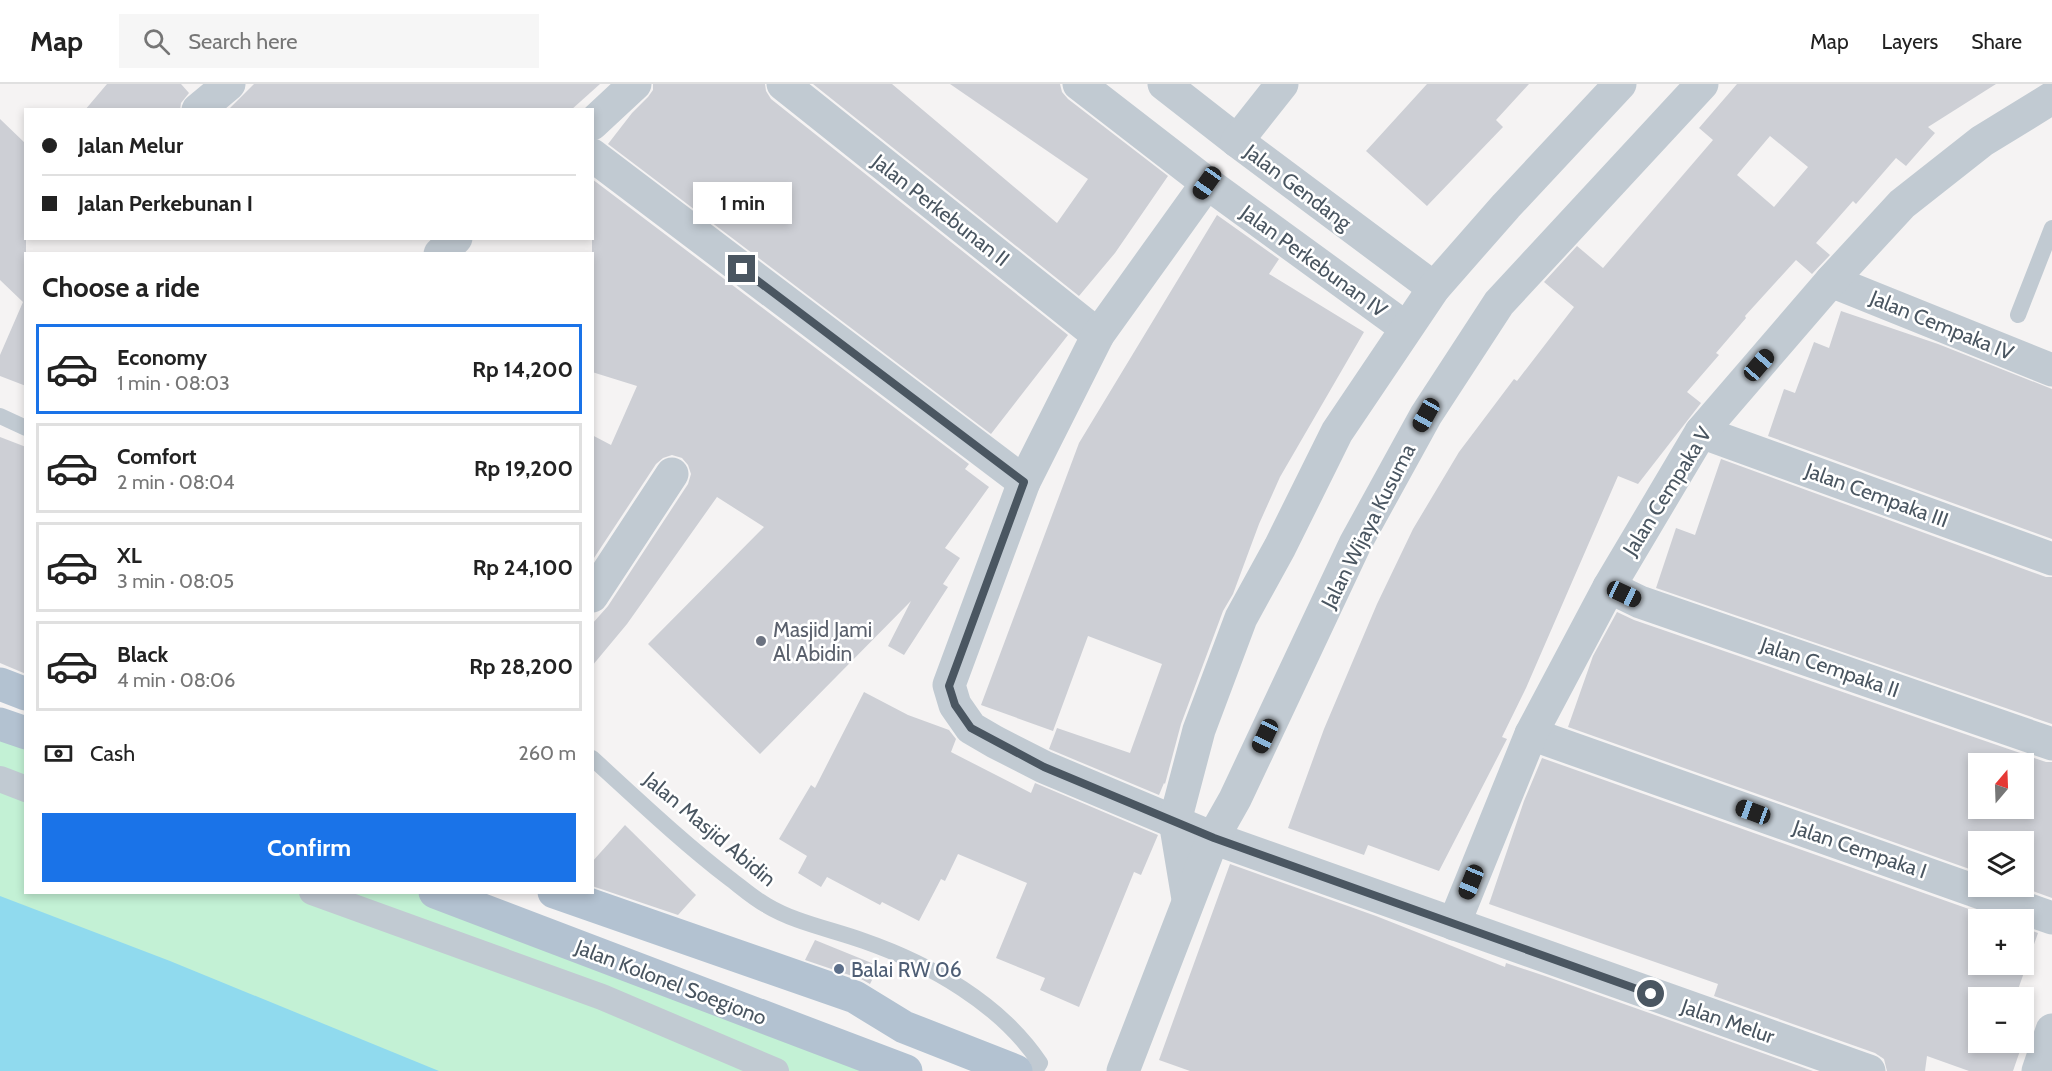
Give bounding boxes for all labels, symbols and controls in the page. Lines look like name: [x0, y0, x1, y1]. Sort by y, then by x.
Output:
search box: [119, 14, 539, 68]
text: Map: [30, 24, 83, 58]
icon: search: [140, 25, 173, 58]
text: Search here: [188, 28, 297, 55]
text: Map: [1810, 29, 1849, 54]
text: Layers: [1882, 29, 1938, 54]
text: Share: [1971, 29, 2022, 54]
text: Jalan Melur: [78, 132, 183, 159]
street label: Jalan Gendang: [1239, 138, 1357, 236]
street label: Jalan Perkebunan II: [867, 148, 1015, 271]
car: [1189, 163, 1225, 203]
callout: 1 min: [692, 182, 792, 224]
text: Jalan Perkebunan I: [78, 190, 253, 217]
text: 1 min: [720, 191, 765, 215]
street label: Jalan Perkebunan IV: [1235, 199, 1392, 323]
route end: [728, 255, 755, 282]
text: Choose a ride: [42, 271, 200, 304]
street label: Jalan Cempaka IV: [1866, 284, 2018, 365]
icon: car: [45, 342, 99, 396]
text: Economy: [117, 344, 207, 371]
car: [1740, 346, 1778, 384]
text: Rp 14,200: [472, 356, 573, 383]
text: 1 min · 08:03: [117, 371, 230, 395]
car: [1409, 395, 1443, 435]
street label: Jalan Cempaka V: [1617, 422, 1717, 561]
street label: Jalan Wijaya Kusuma: [1315, 440, 1421, 614]
icon: car: [45, 441, 99, 495]
text: Comfort: [117, 443, 196, 470]
text: Rp 19,200: [474, 455, 573, 482]
street label: Jalan Cempaka III: [1801, 457, 1952, 532]
text: 2 min · 08:04: [117, 470, 234, 494]
icon: car: [45, 540, 99, 594]
text: XL: [117, 542, 142, 569]
text: Rp 24,100: [473, 554, 573, 581]
text: 3 min · 08:05: [117, 569, 234, 593]
car: [1604, 578, 1644, 610]
place label: Masjid Jami Al Abidin: [773, 617, 872, 666]
street label: Jalan Cempaka II: [1756, 631, 1903, 702]
marker: Masjid Jami Al Abidin: [754, 634, 768, 648]
icon: car: [45, 639, 99, 693]
text: Black: [117, 641, 168, 668]
text: Rp 28,200: [469, 653, 573, 680]
text: 4 min · 08:06: [117, 668, 235, 692]
car: [1249, 716, 1281, 756]
icon: cash: [42, 737, 75, 770]
text: Cash: [90, 740, 135, 767]
text: 260 m: [518, 741, 576, 765]
north arrow: [1968, 753, 2034, 819]
map controls: [1968, 753, 2034, 1053]
street label: Jalan Masjid Abidin: [638, 766, 781, 892]
car: [1733, 797, 1773, 827]
button: Confirm: [42, 813, 576, 882]
street label: Jalan Cempaka I: [1789, 814, 1930, 884]
button: layers: [1968, 831, 2034, 897]
car: [1456, 862, 1486, 902]
button: +: [1968, 909, 2034, 975]
street label: Jalan Kolonel Soegiono: [571, 934, 770, 1030]
place label: Balai RW 06: [851, 957, 962, 982]
marker: Balai RW 06: [832, 962, 846, 976]
route start: [1637, 980, 1664, 1007]
button: −: [1968, 987, 2034, 1053]
street label: Jalan Melur: [1677, 993, 1778, 1049]

